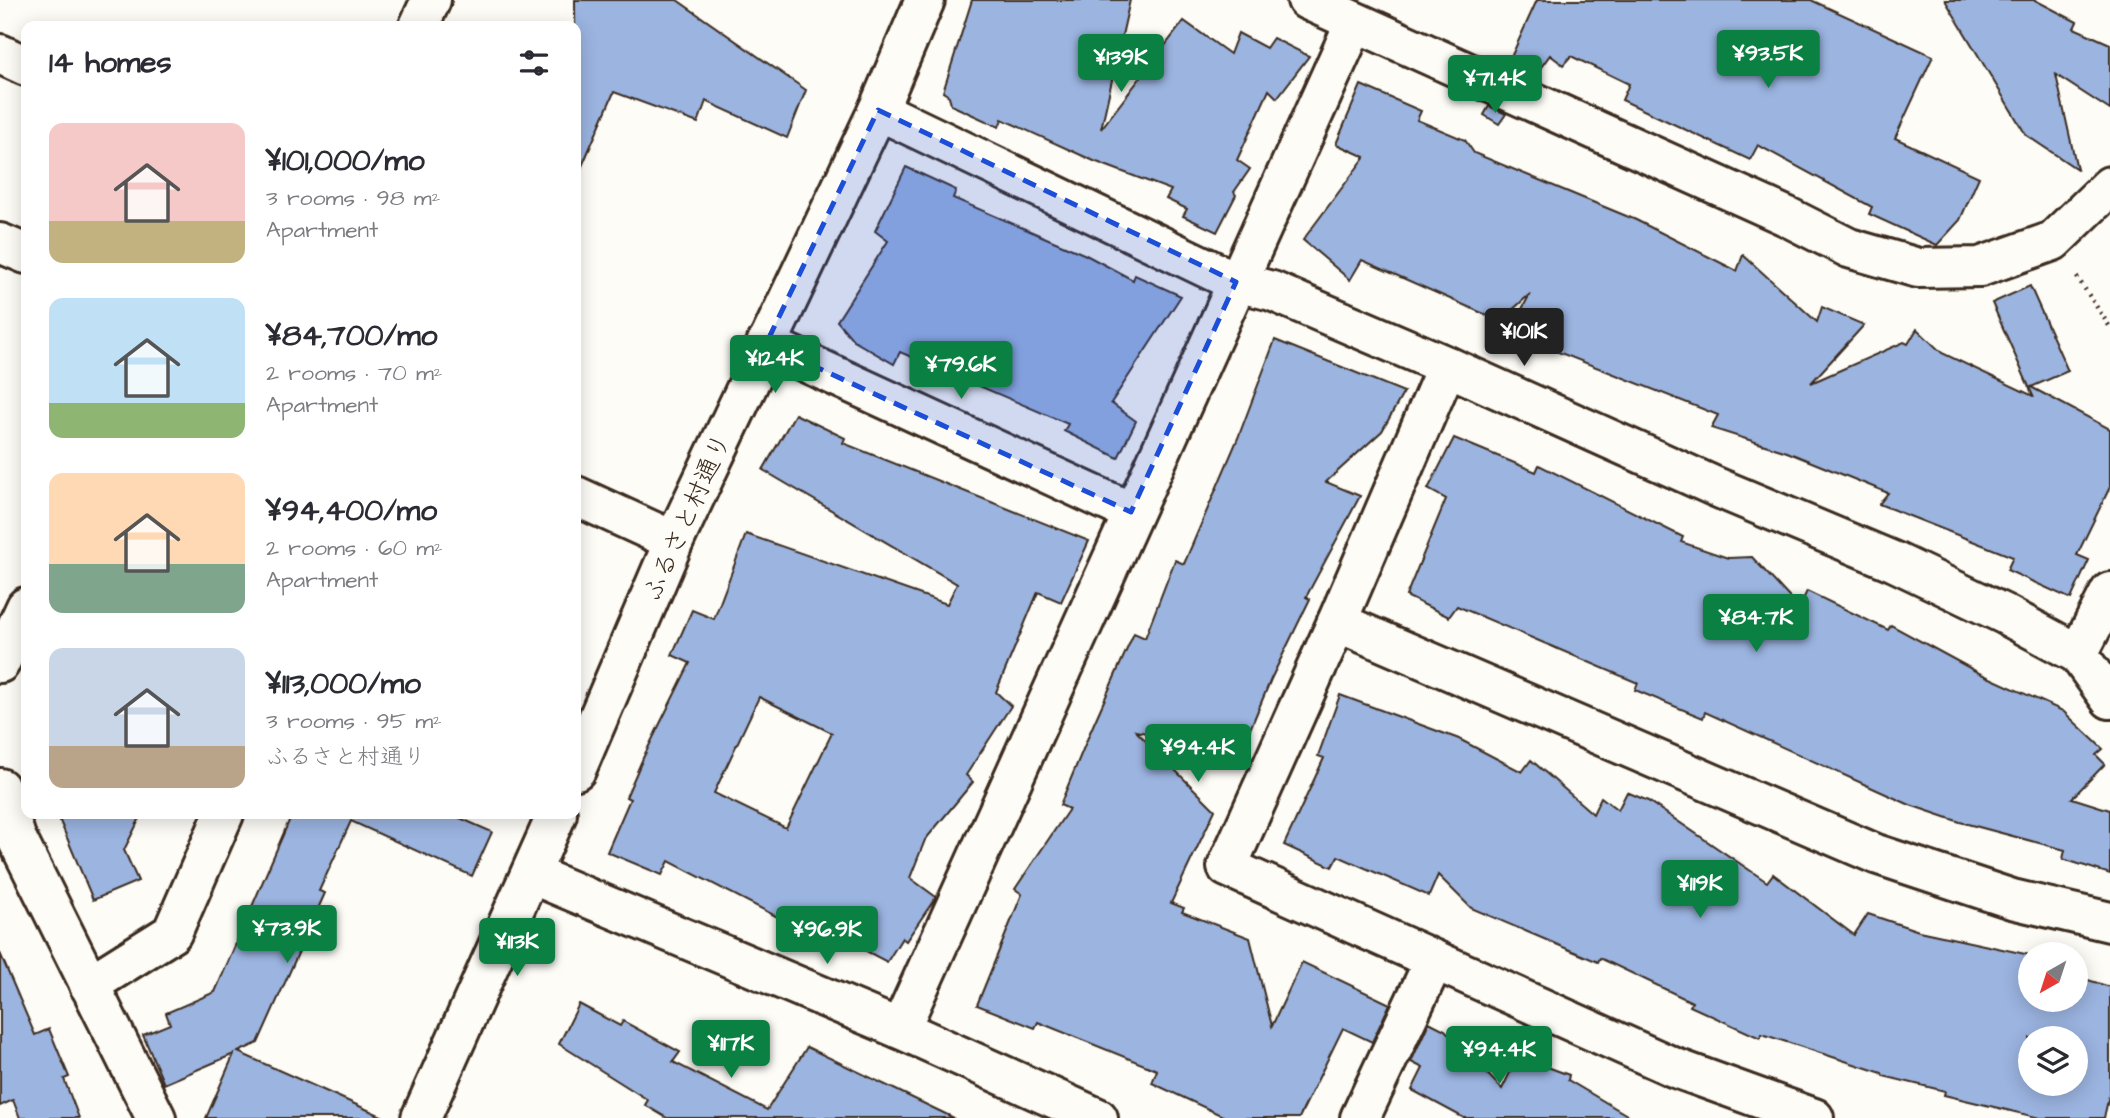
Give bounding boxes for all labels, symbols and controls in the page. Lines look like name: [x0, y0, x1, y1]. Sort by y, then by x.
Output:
pin: ¥93.5K: [1711, 31, 1825, 90]
pin: ¥139K: [1072, 34, 1170, 94]
text: ¥93.5K: [1733, 37, 1803, 69]
text: ¥139K: [1094, 41, 1148, 73]
text: 14 homes: [49, 42, 172, 84]
icon: filters: [515, 44, 553, 82]
pin: ¥71.4K: [1438, 55, 1552, 115]
text: ¥71.4K: [1464, 62, 1526, 94]
text: ¥101,000/mo: [266, 140, 425, 182]
icon: home: [105, 151, 189, 235]
text: 3 rooms · 98 m²: [266, 182, 440, 214]
text: Apartment: [266, 214, 378, 246]
pin: ¥101K: [1475, 308, 1573, 368]
text: ¥84,700/mo: [266, 315, 437, 357]
text: ¥101K: [1501, 315, 1547, 347]
icon: home: [105, 326, 189, 410]
pin: ¥124K: [726, 336, 824, 395]
text: ¥124K: [746, 342, 804, 374]
pin: ¥79.6K: [904, 342, 1018, 401]
text: ¥79.6K: [925, 348, 997, 380]
text: 2 rooms · 70 m²: [266, 357, 442, 389]
text: Apartment: [266, 389, 378, 421]
street label: ふるさと村通り: [634, 427, 740, 607]
text: ¥94,400/mo: [266, 490, 437, 532]
icon: home: [105, 501, 189, 585]
text: 2 rooms · 60 m²: [266, 532, 443, 564]
text: Apartment: [266, 564, 378, 596]
pin: ¥84.7K: [1699, 594, 1813, 654]
text: ¥84.7K: [1719, 601, 1793, 633]
text: ¥113,000/mo: [266, 663, 421, 705]
icon: home: [105, 676, 189, 760]
text: 3 rooms · 95 m²: [266, 705, 442, 737]
pin: ¥94.4K: [1141, 724, 1255, 784]
text: ¥94.4K: [1161, 731, 1235, 763]
text: ふるさと村通り: [266, 741, 426, 773]
pin: ¥119K: [1651, 860, 1749, 920]
text: ¥119K: [1677, 867, 1723, 899]
pin: ¥73.9K: [230, 906, 344, 965]
pin: ¥96.9K: [770, 906, 884, 966]
text: ¥73.9K: [253, 912, 321, 944]
text: ¥96.9K: [792, 913, 862, 945]
pin: ¥113K: [468, 918, 566, 978]
text: ¥113K: [495, 925, 539, 957]
north arrow: [2018, 942, 2088, 1012]
map controls: [2018, 942, 2088, 1096]
pin: ¥117K: [682, 1020, 780, 1080]
pin: ¥94.4K: [1442, 1026, 1556, 1086]
button: layers: [2018, 1026, 2088, 1096]
text: ¥117K: [708, 1027, 754, 1059]
text: ¥94.4K: [1462, 1033, 1536, 1065]

